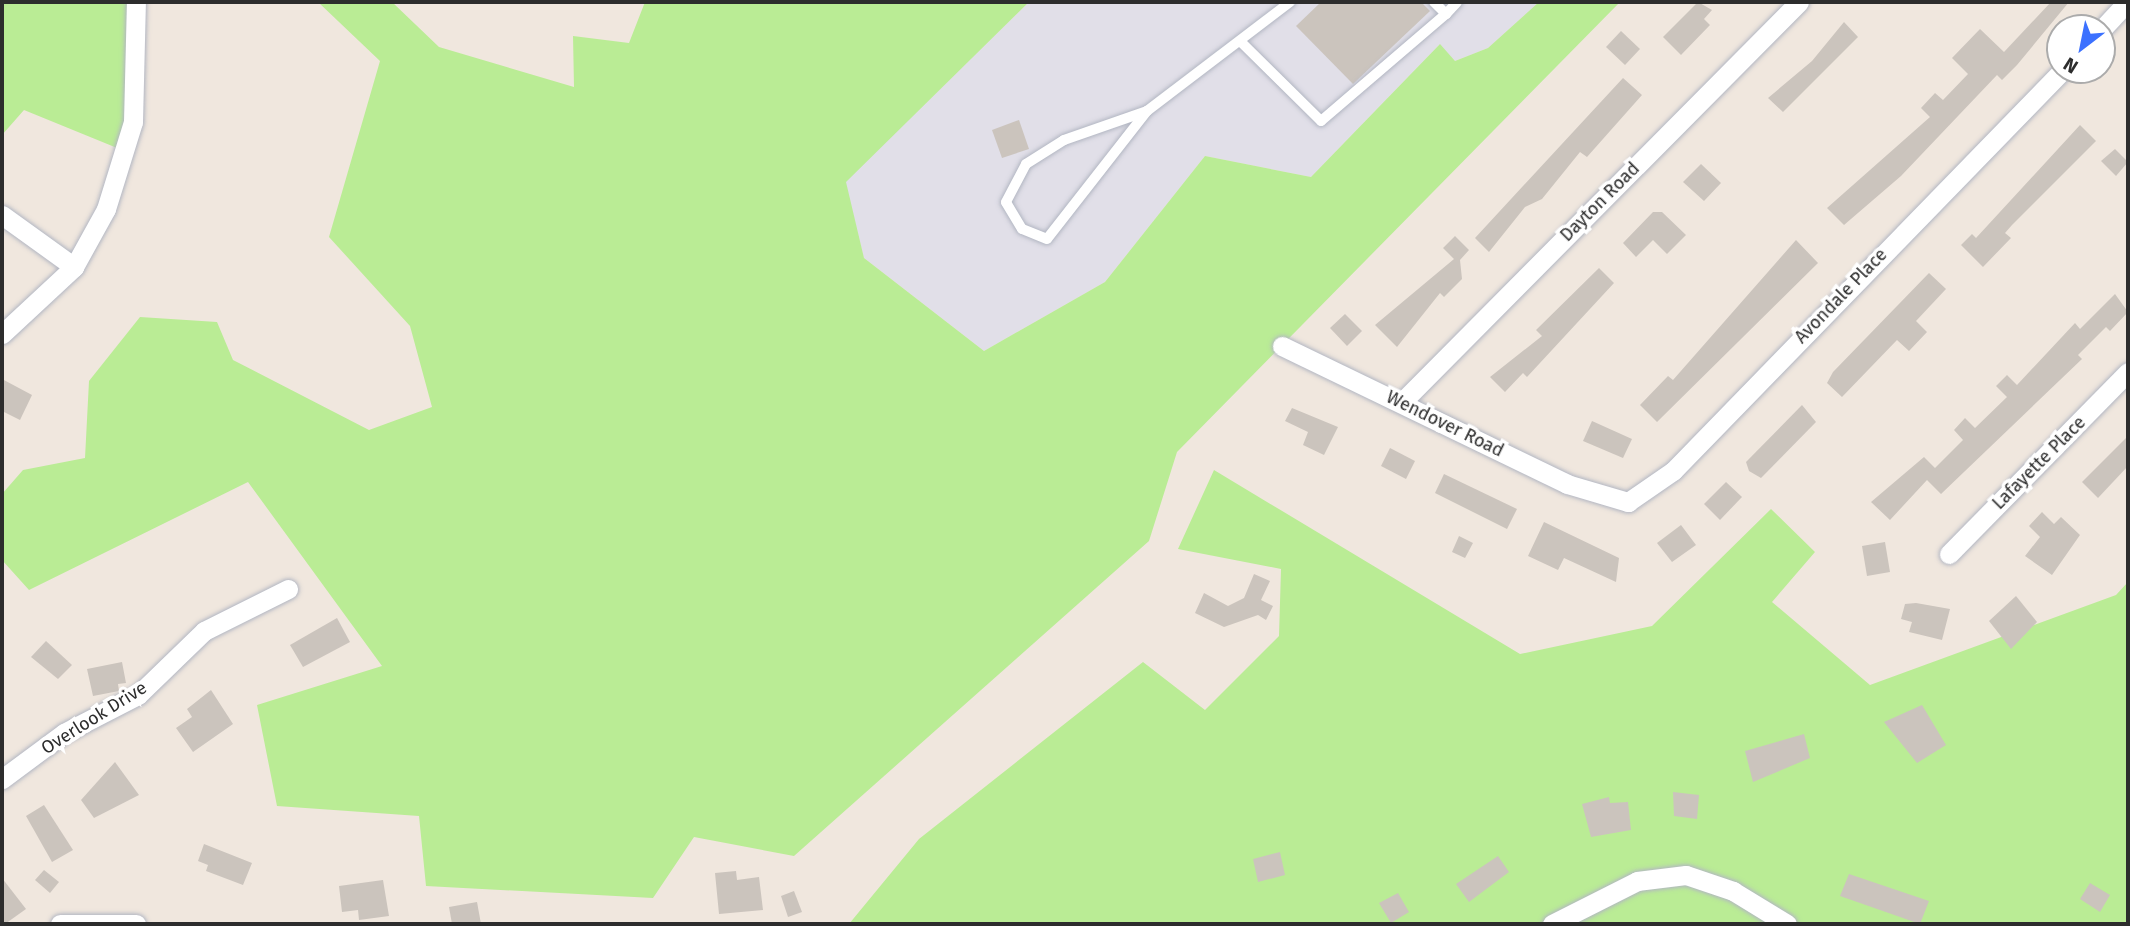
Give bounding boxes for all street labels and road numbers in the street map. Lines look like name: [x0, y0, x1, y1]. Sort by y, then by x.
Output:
street label: Dayton Road: [1556, 158, 1644, 246]
street label: Avondale Place: [1790, 244, 1892, 348]
street label: Wendover Road: [1383, 386, 1507, 462]
street label: Lafayette Place: [1988, 412, 2090, 514]
street label: Overlook Drive: [37, 677, 151, 759]

